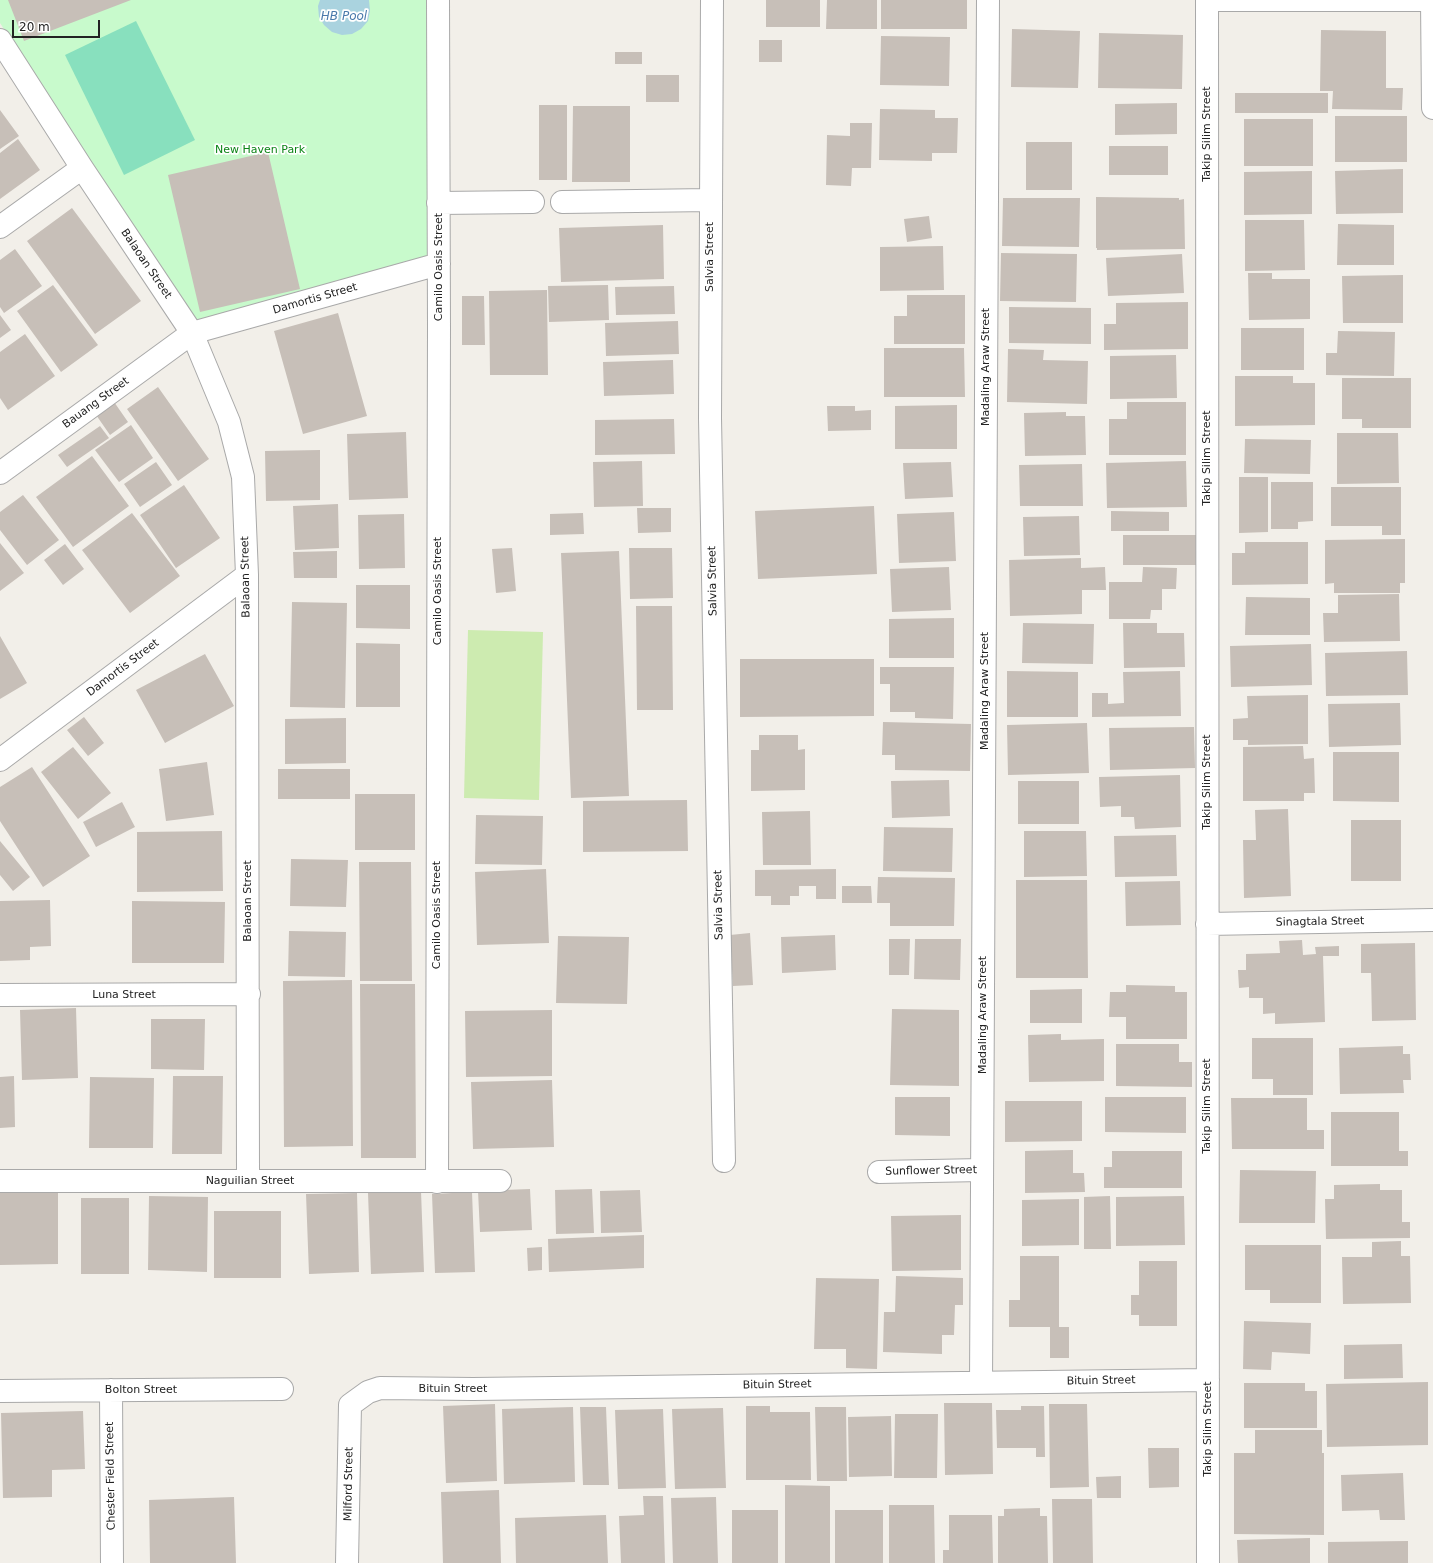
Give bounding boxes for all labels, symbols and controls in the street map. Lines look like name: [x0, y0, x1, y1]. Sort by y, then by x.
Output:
water label: HB Pool: [321, 10, 367, 24]
scale bar: [14, 12, 102, 38]
text: 20 m: [19, 20, 50, 34]
street label: Takip Silim Street: [1200, 86, 1214, 182]
park label: New Haven Park: [215, 143, 305, 157]
street label: Camilo Oasis Street: [432, 213, 446, 321]
street label: Salvia Street: [703, 222, 717, 292]
street label: Balaoan Street: [118, 227, 174, 301]
street label: Damortis Street: [271, 281, 359, 317]
street label: Madaling Araw Street: [979, 308, 993, 426]
street label: Bauang Street: [60, 374, 132, 432]
street label: Takip Silim Street: [1200, 410, 1214, 506]
street label: Balaoan Street: [239, 536, 253, 618]
street label: Camilo Oasis Street: [431, 537, 445, 645]
street label: Salvia Street: [706, 546, 720, 616]
street label: Madaling Araw Street: [978, 632, 992, 750]
street label: Damortis Street: [84, 636, 162, 700]
street label: Takip Silim Street: [1200, 734, 1214, 830]
street label: Balaoan Street: [241, 860, 255, 942]
street label: Camilo Oasis Street: [430, 861, 444, 969]
street label: Salvia Street: [712, 870, 726, 940]
street label: Sinagtala Street: [1276, 915, 1364, 929]
street label: Madaling Araw Street: [976, 956, 990, 1074]
street label: Luna Street: [92, 988, 156, 1002]
street label: Takip Silim Street: [1200, 1058, 1214, 1154]
street label: Sunflower Street: [885, 1164, 977, 1178]
street label: Naguilian Street: [206, 1174, 294, 1188]
street label: Bituin Street: [1066, 1374, 1136, 1388]
street label: Bituin Street: [742, 1378, 812, 1392]
street label: Takip Silim Street: [1201, 1381, 1215, 1477]
street label: Bituin Street: [419, 1382, 487, 1396]
street label: Bolton Street: [105, 1383, 177, 1397]
street label: Chester Field Street: [103, 1422, 119, 1530]
street label: Milford Street: [342, 1447, 356, 1521]

